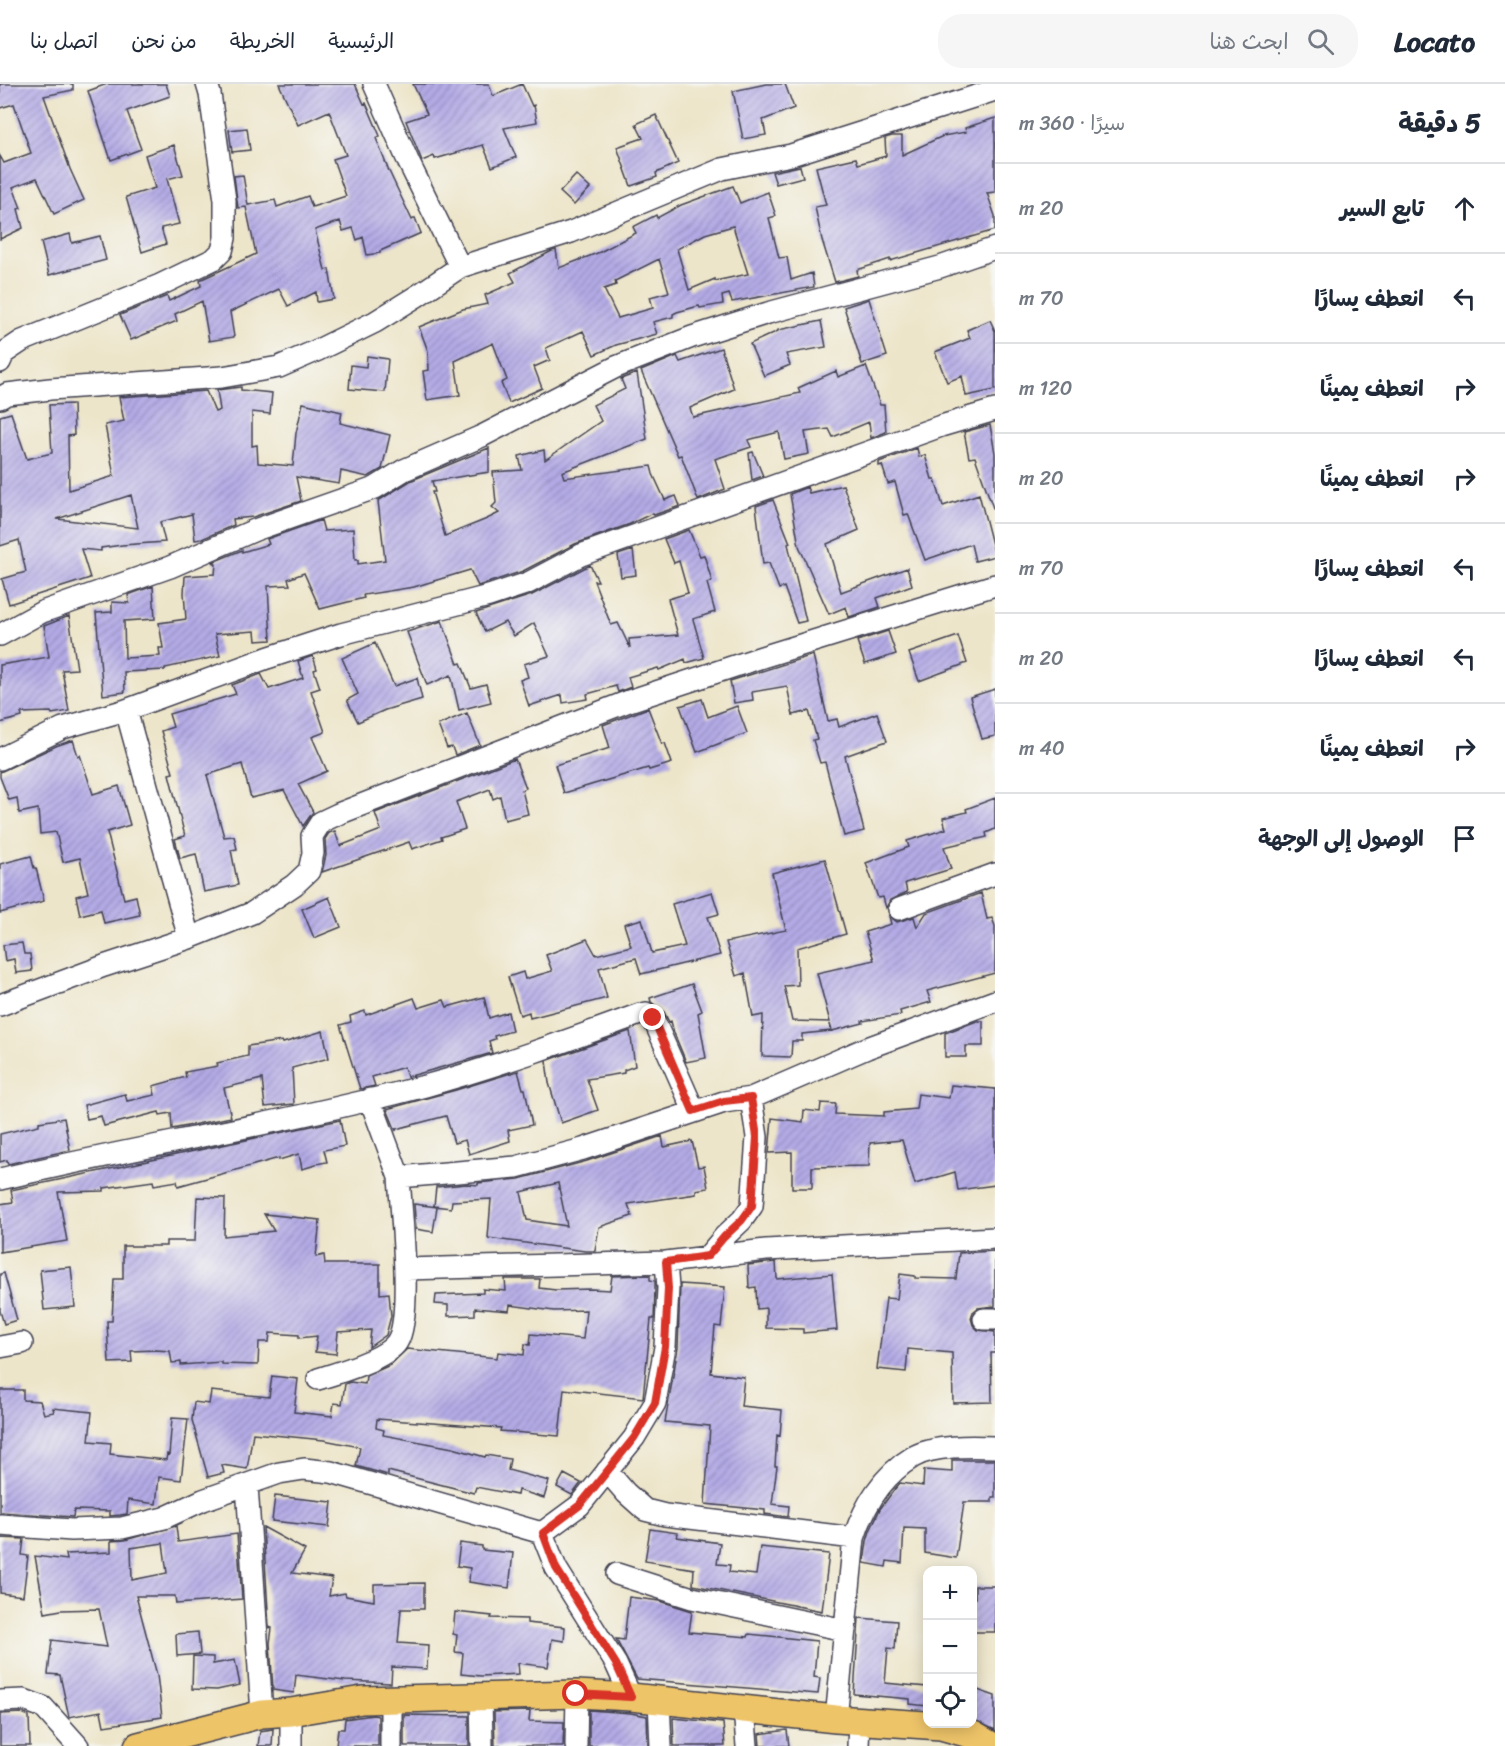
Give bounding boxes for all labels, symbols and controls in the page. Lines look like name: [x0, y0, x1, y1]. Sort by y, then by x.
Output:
search box: [938, 14, 1358, 68]
text: Locato: [1394, 17, 1475, 66]
text: اتصل بنا: [30, 22, 98, 60]
text: من نحن: [131, 22, 197, 60]
text: الخريطة: [230, 22, 295, 60]
text: الرئيسية: [328, 22, 394, 60]
text: ابحث هنا: [1209, 22, 1289, 61]
icon: search: [1304, 25, 1337, 58]
text: 5 دقيقة: [1398, 100, 1481, 146]
text: سيرًا · 360 m: [1019, 106, 1125, 141]
text: تابع السير: [1340, 189, 1424, 228]
text: 20 m: [1019, 191, 1064, 226]
icon: ahead: [1448, 192, 1481, 225]
text: انعطف يسارًا: [1314, 279, 1424, 318]
text: 70 m: [1019, 281, 1064, 316]
icon: left: [1448, 282, 1481, 315]
text: انعطف يمينًا: [1320, 369, 1424, 408]
text: 120 m: [1019, 371, 1072, 406]
icon: right: [1448, 372, 1481, 405]
text: انعطف يمينًا: [1320, 459, 1424, 498]
text: 20 m: [1019, 461, 1064, 496]
icon: right: [1448, 462, 1481, 495]
text: انعطف يسارًا: [1314, 549, 1424, 588]
text: 70 m: [1019, 551, 1064, 586]
icon: left: [1448, 552, 1481, 585]
text: انعطف يسارًا: [1314, 639, 1424, 678]
text: 20 m: [1019, 641, 1064, 676]
icon: left: [1448, 642, 1481, 675]
text: انعطف يمينًا: [1320, 729, 1424, 768]
text: 40 m: [1019, 731, 1065, 766]
icon: right: [1448, 732, 1481, 765]
text: الوصول إلى الوجهة: [1258, 819, 1424, 858]
icon: arrive: [1448, 822, 1481, 855]
route end: [639, 1004, 665, 1030]
map controls: [923, 1566, 977, 1728]
button: +: [923, 1566, 977, 1620]
button: −: [923, 1620, 977, 1674]
button: locate: [923, 1674, 977, 1728]
route start: [562, 1680, 588, 1706]

